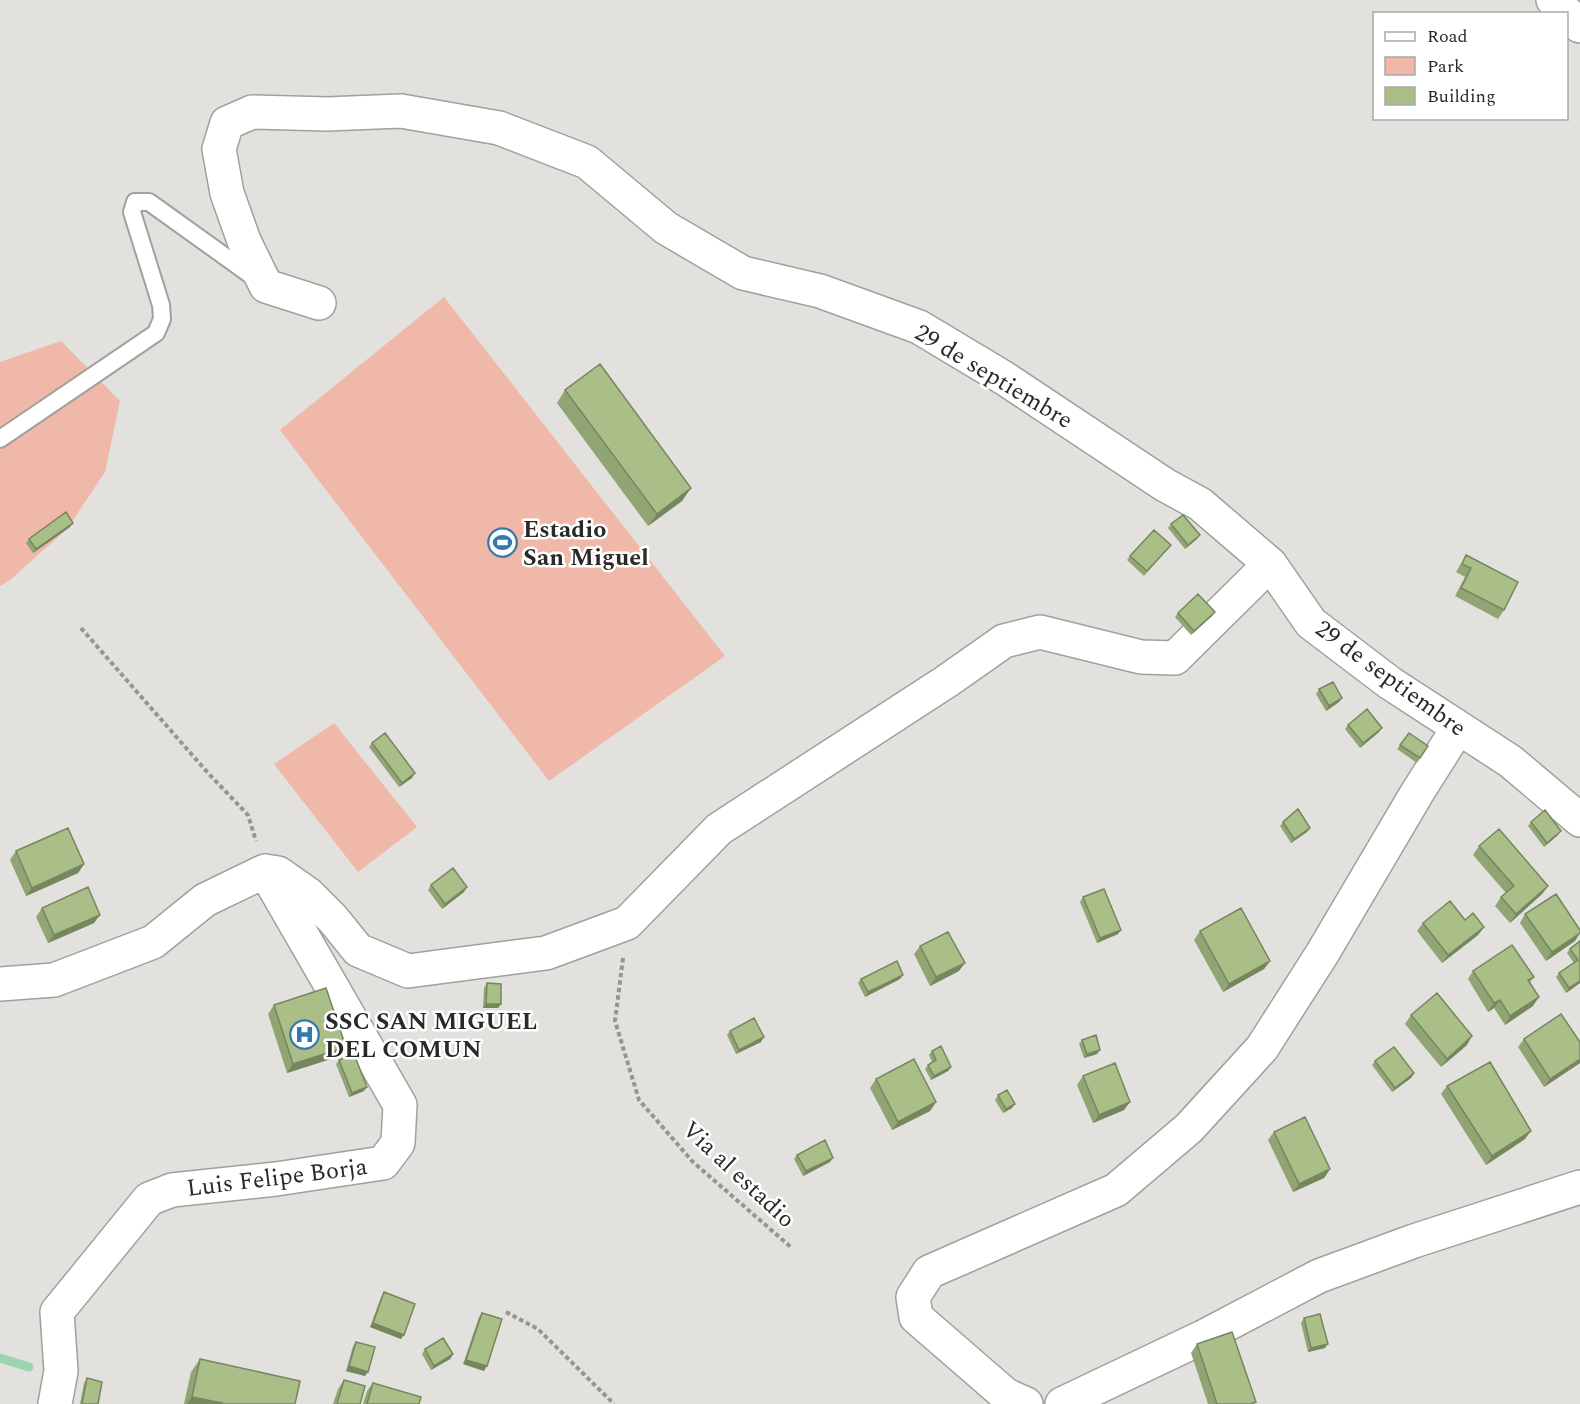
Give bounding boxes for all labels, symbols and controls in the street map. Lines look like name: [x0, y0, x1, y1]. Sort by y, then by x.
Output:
legend: [1373, 12, 1568, 120]
text: Road: [1427, 23, 1468, 50]
text: Park: [1427, 53, 1464, 80]
text: Building: [1427, 83, 1496, 110]
street label: 29 de septiembre: [907, 315, 1080, 438]
place label: Estadio San Miguel: [523, 512, 649, 576]
sports icon: Estadio San Miguel: [486, 527, 518, 559]
street label: 29 de septiembre: [1307, 612, 1473, 746]
place label: SSC SAN MIGUEL DEL COMUN: [325, 1004, 537, 1068]
hospital icon: SSC SAN MIGUEL DEL COMUN: [288, 1019, 320, 1051]
street label: Via al estadio: [674, 1113, 803, 1237]
street label: Luis Felipe Borja: [185, 1149, 370, 1207]

